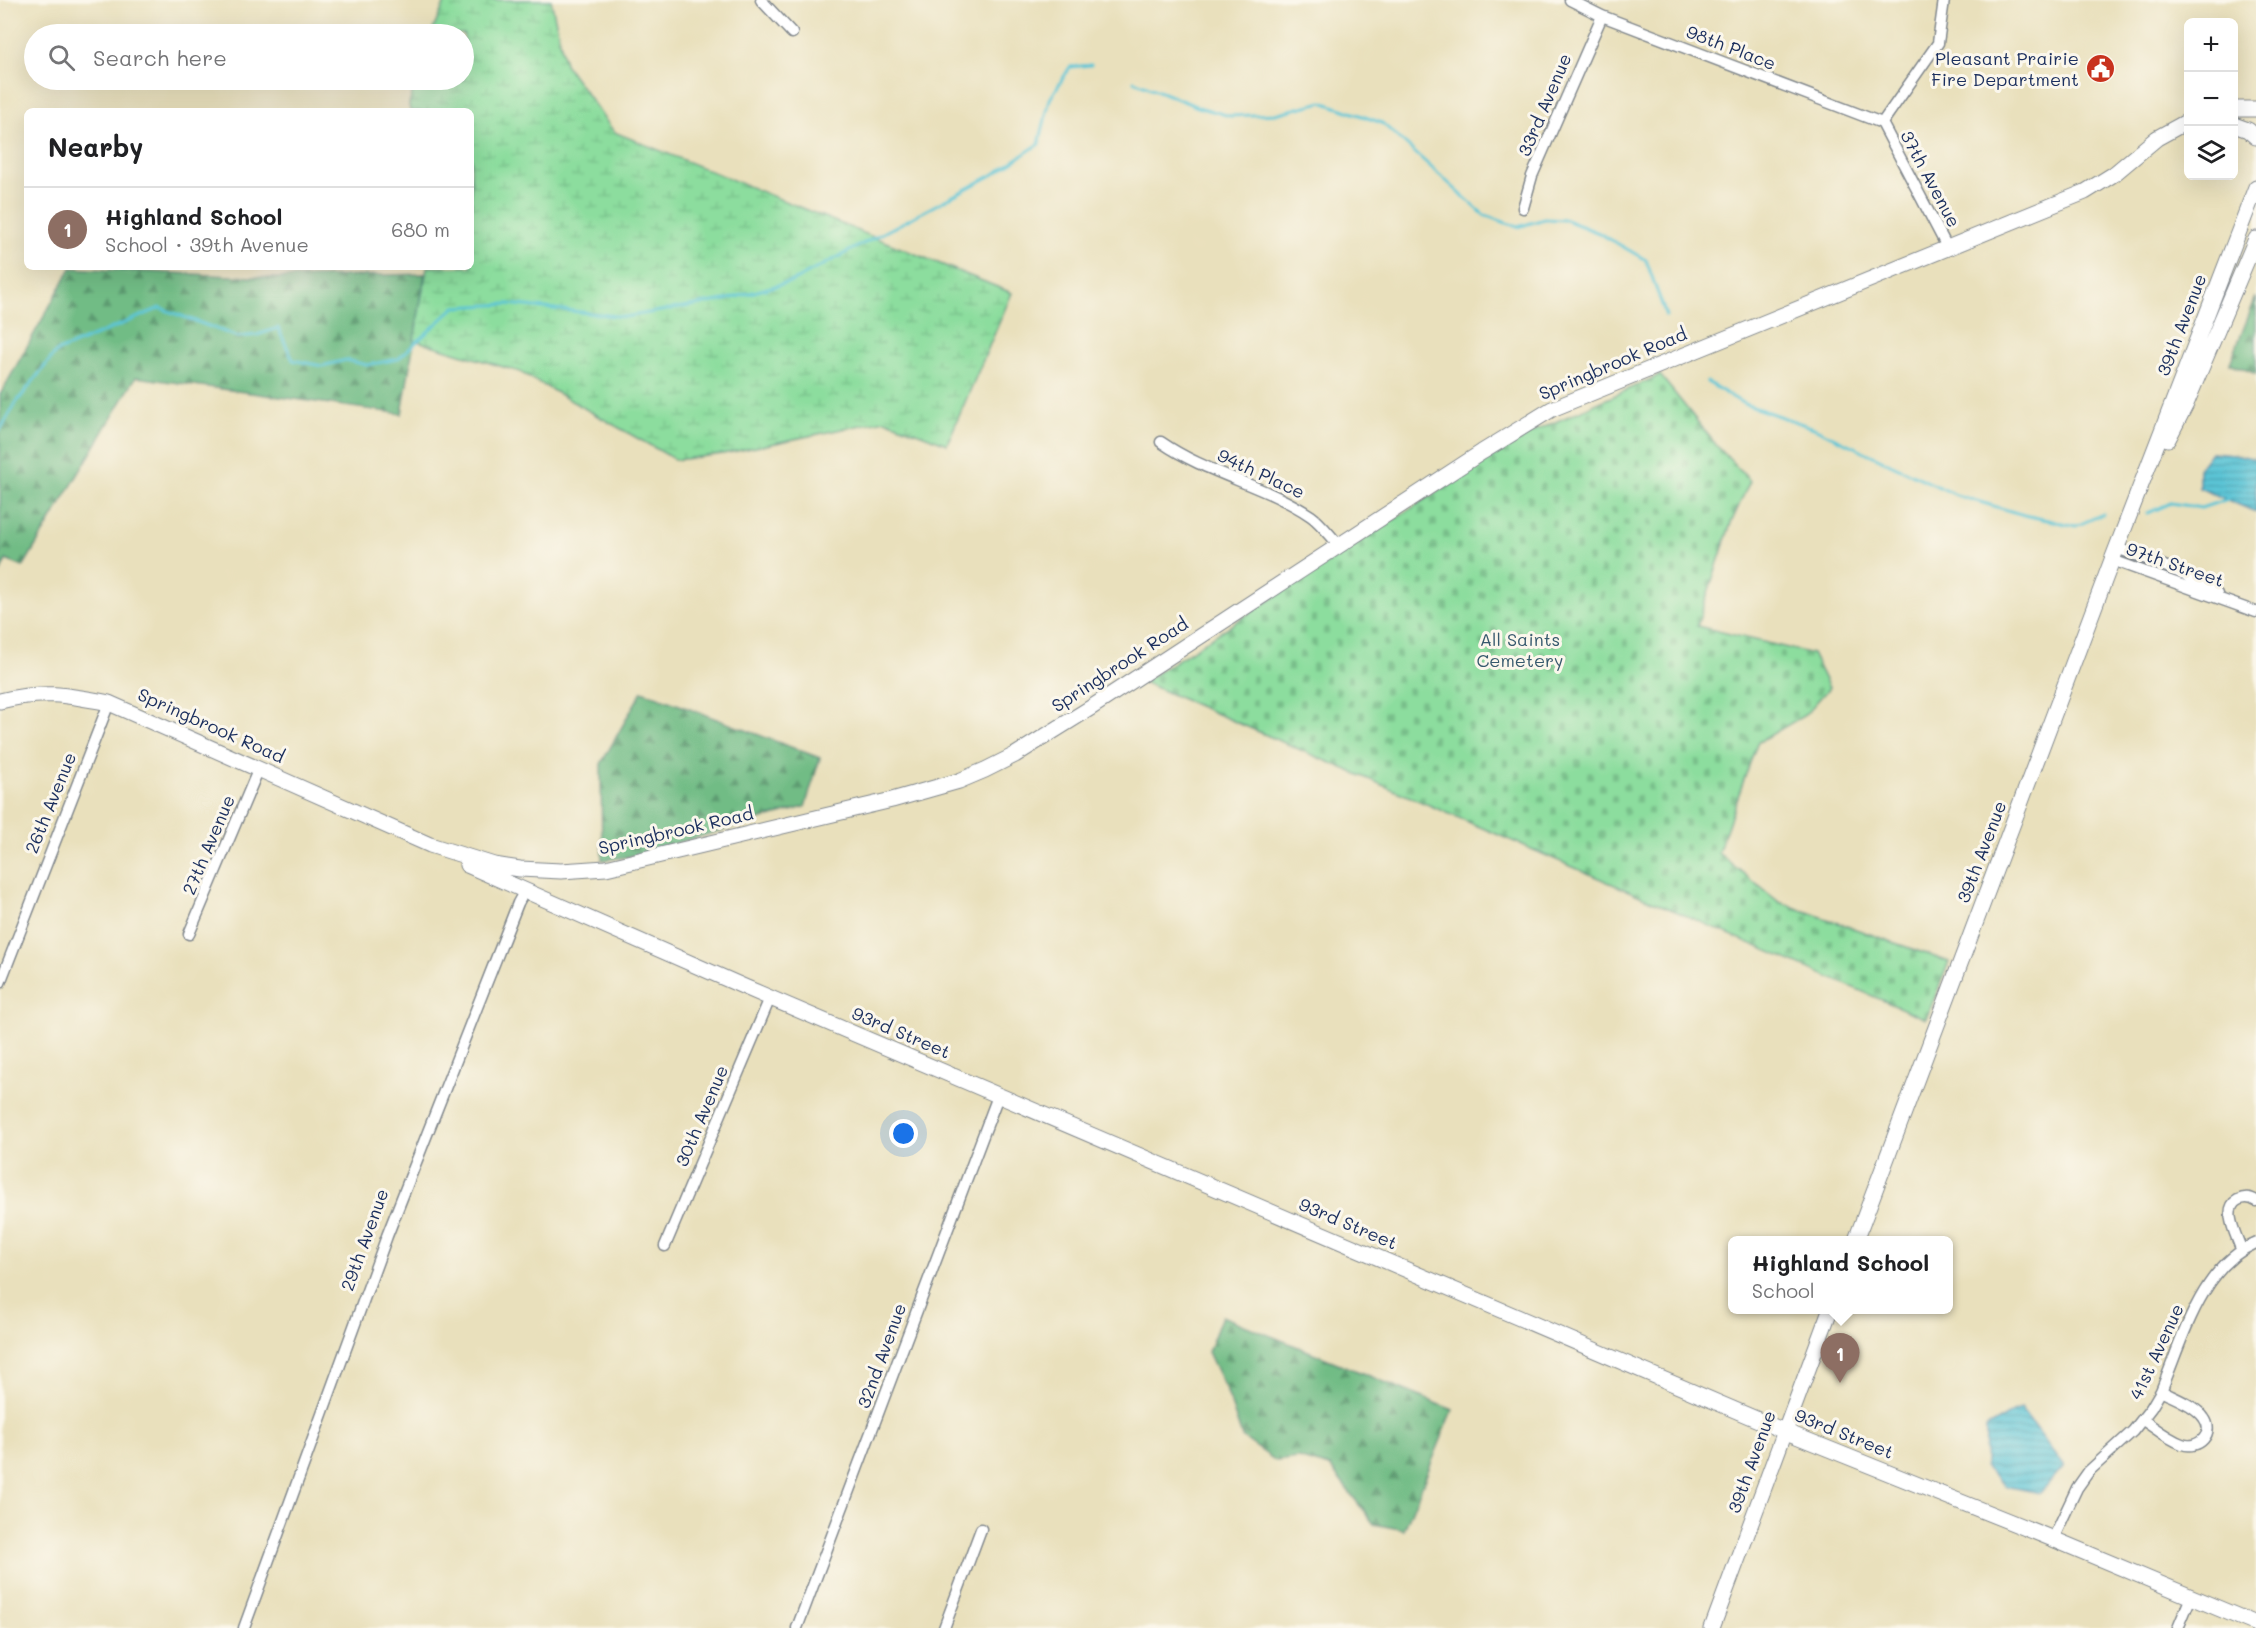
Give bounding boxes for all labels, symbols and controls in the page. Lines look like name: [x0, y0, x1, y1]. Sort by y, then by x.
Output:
map controls: [2184, 18, 2238, 180]
button: +: [2184, 18, 2238, 72]
street label: 98th Place: [1683, 19, 1779, 75]
search box: [24, 24, 474, 90]
icon: search: [45, 41, 78, 74]
text: Search here: [93, 43, 227, 72]
place label: Pleasant Prairie Fire Department: [1931, 46, 2079, 91]
street label: 33rd Avenue: [1512, 49, 1577, 160]
public building icon: Pleasant Prairie Fire Department: [2084, 53, 2116, 85]
button: −: [2184, 72, 2238, 126]
street label: 37th Avenue: [1895, 126, 1967, 231]
button: layers: [2184, 126, 2238, 180]
text: Nearby: [48, 130, 143, 164]
text: Highland School: [105, 202, 282, 231]
text: 1: [63, 216, 72, 242]
text: 680 m: [391, 216, 450, 242]
text: School · 39th Avenue: [105, 231, 309, 257]
street label: 39th Avenue: [2151, 270, 2211, 379]
street label: Springbrook Road: [1535, 321, 1690, 405]
street label: 94th Place: [1214, 442, 1309, 504]
street label: 97th Street: [2123, 536, 2227, 592]
street label: Springbrook Road: [1047, 611, 1192, 717]
park label: All Saints Cemetery: [1477, 627, 1563, 672]
street label: Springbrook Road: [134, 682, 289, 768]
street label: 26th Avenue: [19, 749, 81, 857]
street label: 27th Avenue: [176, 791, 240, 898]
street label: 39th Avenue: [1951, 797, 2011, 906]
street label: Springbrook Road: [596, 801, 756, 860]
street label: 93rd Street: [849, 1001, 954, 1064]
street label: 30th Avenue: [669, 1061, 733, 1170]
your location: [889, 1119, 918, 1148]
street label: 29th Avenue: [335, 1185, 394, 1294]
street label: 93rd Street: [1296, 1192, 1401, 1255]
popup: [1728, 1236, 1953, 1314]
text: Highland School: [1752, 1248, 1929, 1277]
text: School: [1752, 1277, 1815, 1303]
street label: 32nd Avenue: [851, 1300, 911, 1411]
street label: 41st Avenue: [2123, 1300, 2189, 1403]
pin: 1: [1820, 1334, 1860, 1383]
street label: 93rd Street: [1791, 1402, 1897, 1464]
street label: 39th Avenue: [1721, 1407, 1781, 1516]

